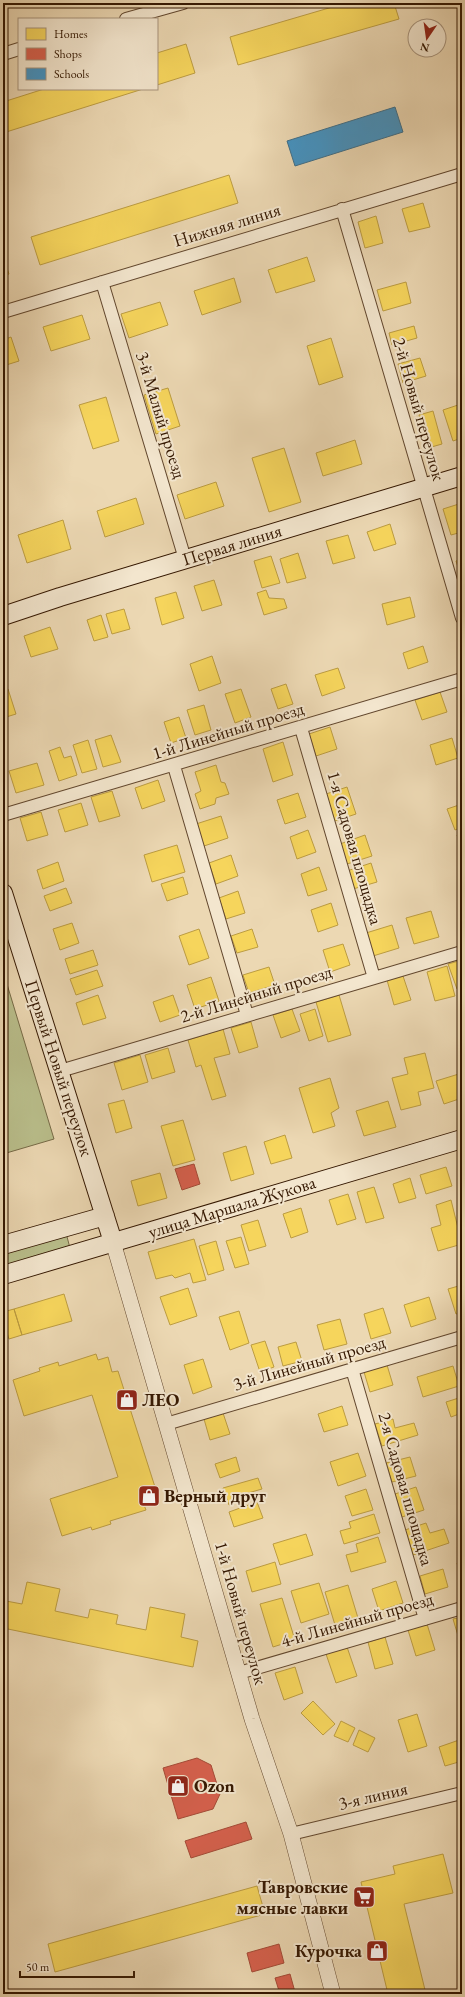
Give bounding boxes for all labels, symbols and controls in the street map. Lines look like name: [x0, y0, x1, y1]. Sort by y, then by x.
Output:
legend: [18, 18, 158, 90]
north arrow: [407, 18, 447, 58]
text: Homes: [54, 26, 88, 42]
text: N: [419, 40, 431, 56]
text: Shops: [54, 46, 82, 62]
text: Schools: [54, 66, 89, 82]
street label: Нижняя линия: [170, 197, 283, 252]
street label: 2-й Новый переулок: [388, 335, 451, 484]
street label: 3-й Малый проезд: [131, 349, 192, 481]
street label: Первая линия: [179, 518, 284, 571]
street label: 1-й Линейный проезд: [149, 697, 307, 765]
street label: 1-я Садовая площадка: [323, 768, 389, 928]
street label: 2-й Линейный проезд: [177, 960, 335, 1028]
street label: Первый Новый переулок: [20, 977, 99, 1159]
street label: улица Маршала Жукова: [145, 1170, 319, 1243]
street label: 3-й Линейный проезд: [230, 1330, 388, 1395]
shop icon: ЛЕО: [114, 1387, 140, 1413]
place label: ЛЕО: [142, 1388, 180, 1411]
street label: 2-я Cадовая площадка: [374, 1409, 440, 1569]
shop icon: Верный друг: [136, 1483, 162, 1509]
place label: Верный друг: [164, 1484, 266, 1507]
street label: 1-й Новый переулок: [210, 1539, 273, 1688]
street label: 4-й Линейный проезд: [278, 1587, 436, 1652]
shop icon: Ozon: [165, 1773, 191, 1799]
place label: Ozon: [194, 1774, 235, 1797]
street label: 3-я линия: [336, 1776, 410, 1815]
place label: Тавровские мясные лавки: [237, 1875, 348, 1919]
supermarket icon: Тавровские мясные лавки: [351, 1884, 377, 1910]
shop icon: Курочка: [364, 1938, 390, 1964]
place label: Курочка: [295, 1939, 362, 1962]
scale bar: [20, 1953, 134, 1979]
text: 50 m: [26, 1959, 50, 1975]

